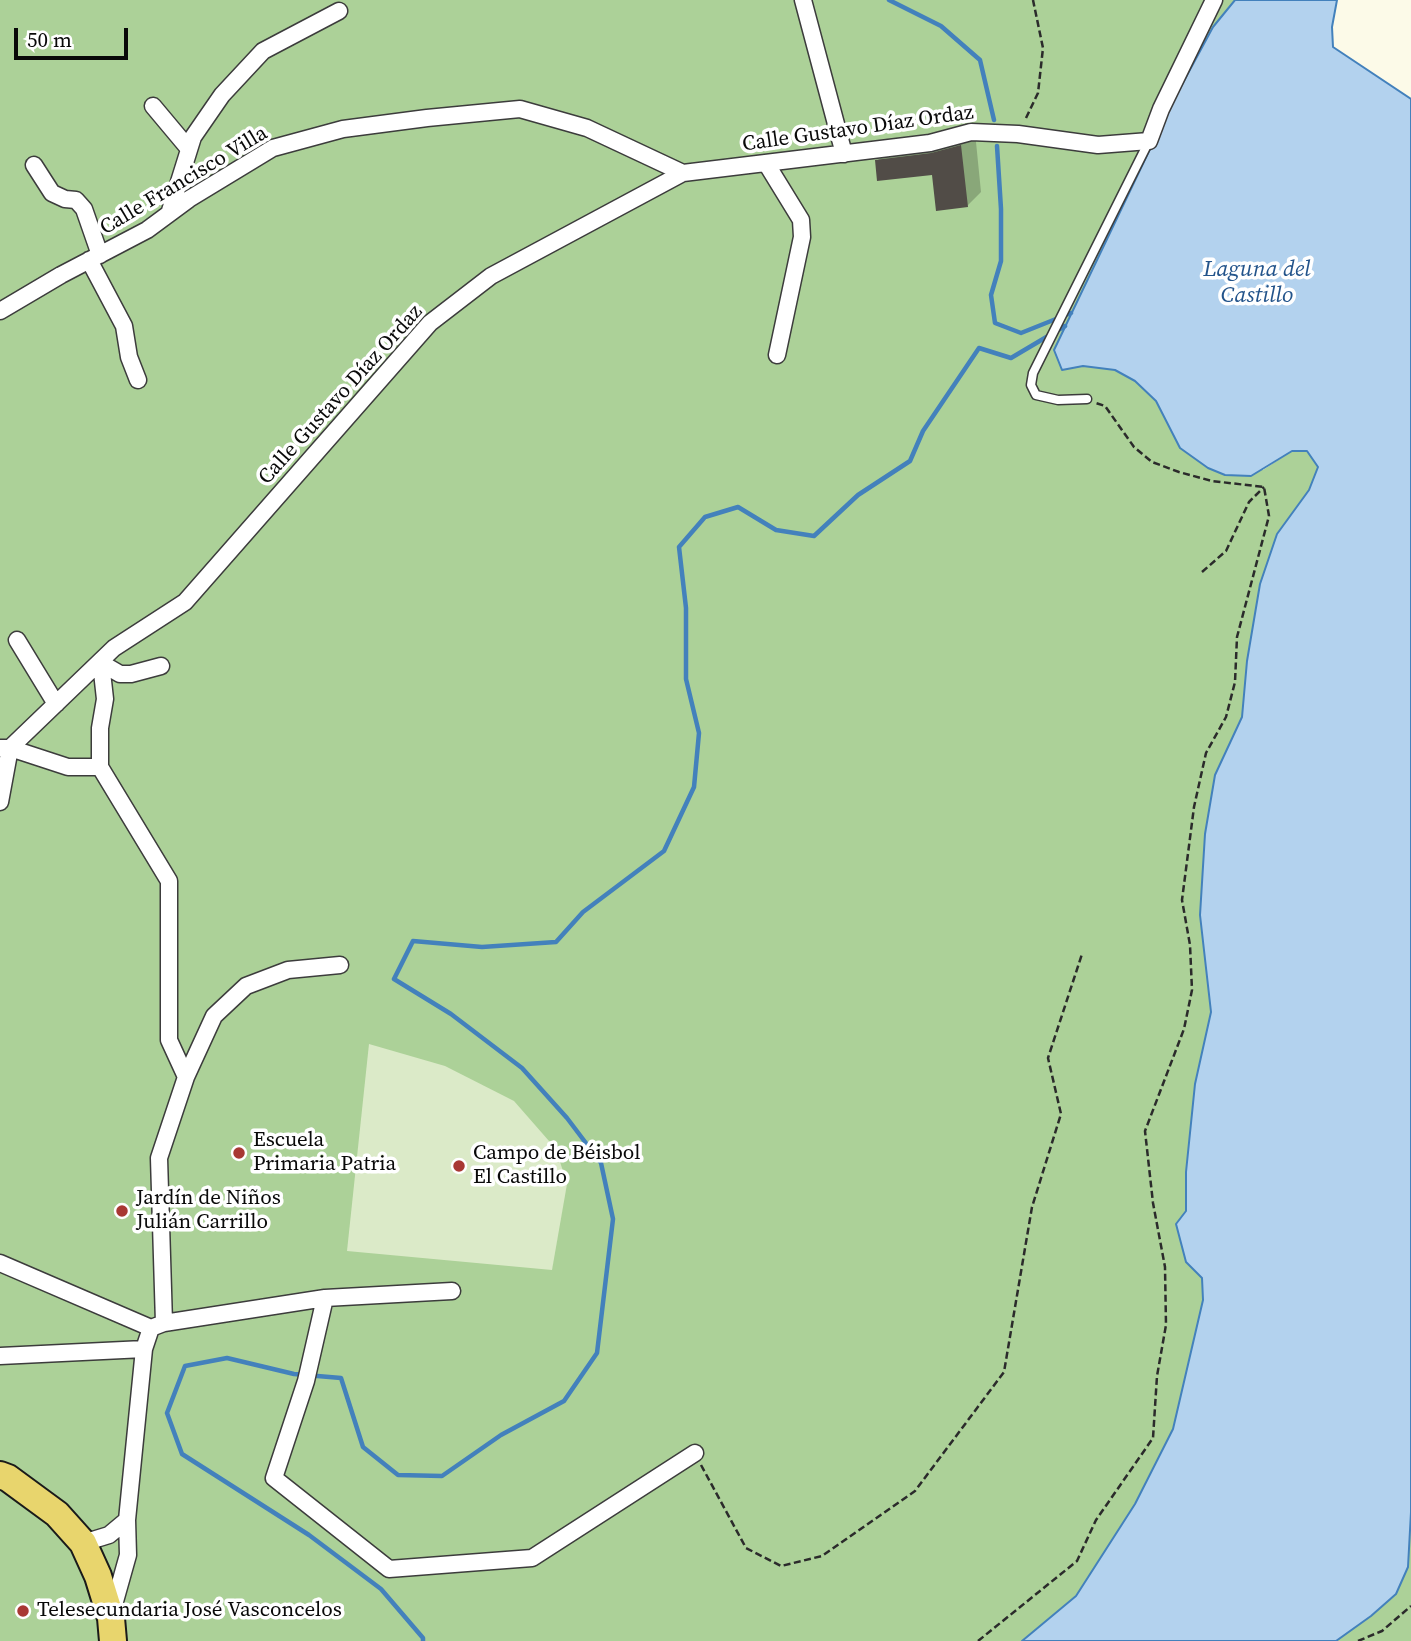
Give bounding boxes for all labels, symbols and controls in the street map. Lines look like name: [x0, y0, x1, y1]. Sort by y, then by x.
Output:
scale bar: [18, 14, 131, 58]
text: 50 m: [27, 25, 72, 54]
street label: Calle Gustavo Díaz Ordaz: [741, 100, 975, 158]
street label: Calle Francisco Villa: [96, 121, 272, 241]
water label: Laguna del Castillo: [1203, 256, 1311, 310]
street label: Calle Gustavo Díaz Ordaz: [254, 300, 428, 490]
place label: Escuela Primaria Patria: [253, 1128, 396, 1178]
place label: Campo de Béisbol El Castillo: [473, 1141, 640, 1191]
marker: Escuela Primaria Patria: [231, 1145, 247, 1161]
marker: Campo de Béisbol El Castillo: [451, 1158, 467, 1174]
place label: Jardín de Niños Julián Carrillo: [136, 1186, 281, 1236]
marker: Jardín de Niños Julián Carrillo: [114, 1203, 130, 1219]
place label: Telesecundaria José Vasconcelos: [37, 1598, 342, 1624]
marker: Telesecundaria José Vasconcelos: [15, 1603, 31, 1619]

